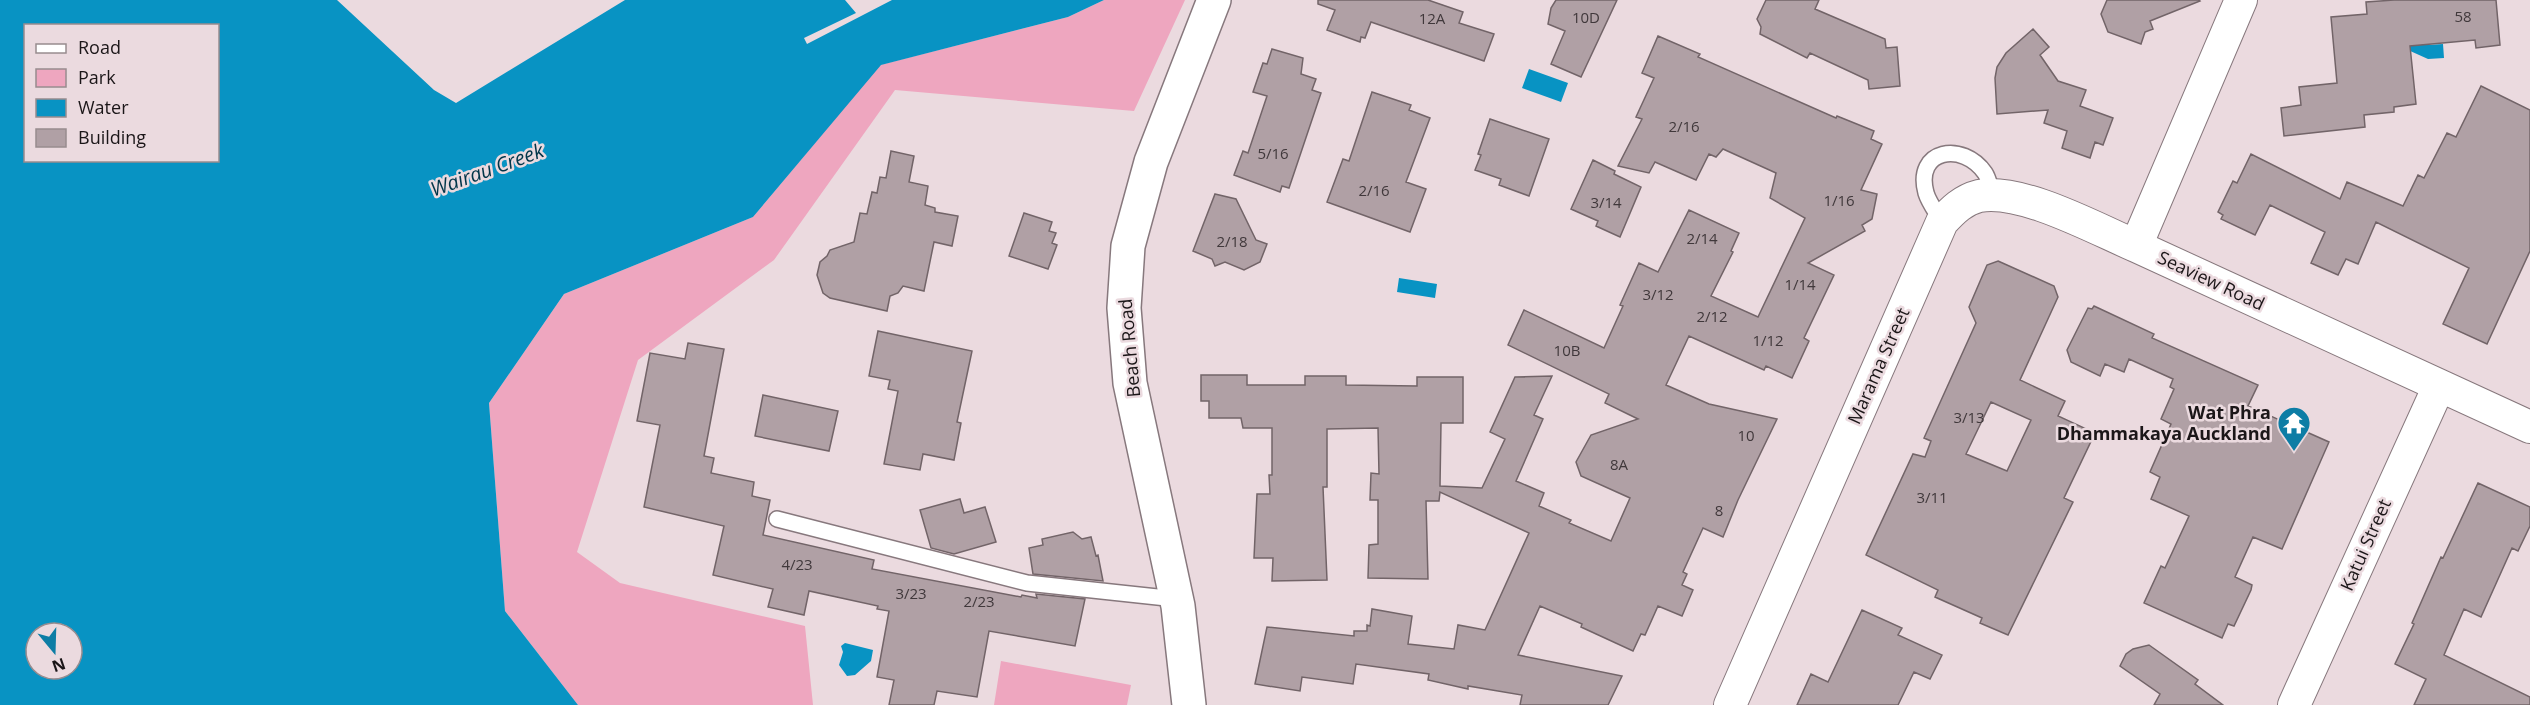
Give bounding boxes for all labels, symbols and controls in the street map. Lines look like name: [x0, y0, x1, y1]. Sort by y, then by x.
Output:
house number: 58: [2454, 6, 2472, 26]
house number: 10D: [1572, 7, 1600, 27]
house number: 12A: [1419, 8, 1446, 28]
legend: [24, 24, 219, 162]
text: Road: [78, 35, 121, 59]
text: Park: [78, 65, 116, 89]
text: Water: [78, 95, 129, 119]
house number: 2/16: [1668, 116, 1700, 136]
text: Building: [78, 125, 146, 149]
water label: Wairau Creek: [426, 136, 548, 203]
house number: 5/16: [1257, 143, 1289, 163]
house number: 2/16: [1358, 180, 1390, 200]
house number: 1/16: [1823, 190, 1855, 210]
house number: 3/14: [1590, 192, 1622, 212]
house number: 2/14: [1686, 228, 1718, 248]
house number: 2/18: [1216, 231, 1248, 251]
street label: Seaview Road: [2154, 245, 2269, 315]
house number: 1/14: [1784, 274, 1816, 294]
house number: 3/12: [1642, 284, 1674, 304]
street label: Beach Road: [1113, 298, 1145, 398]
street label: Marama Street: [1842, 304, 1915, 428]
house number: 2/12: [1696, 306, 1728, 326]
house number: 1/12: [1752, 330, 1784, 350]
house number: 10B: [1554, 340, 1580, 360]
place label: Wat Phra Dhammakaya Auckland: [2057, 400, 2271, 445]
temple icon: Wat Phra Dhammakaya Auckland: [2276, 405, 2312, 452]
house number: 3/13: [1953, 407, 1985, 427]
house number: 10: [1737, 425, 1755, 445]
house number: 8A: [1610, 454, 1629, 474]
house number: 3/11: [1916, 487, 1948, 507]
street label: Katui Street: [2334, 495, 2396, 594]
house number: 8: [1715, 500, 1723, 520]
house number: 4/23: [781, 554, 813, 574]
house number: 3/23: [895, 583, 927, 603]
house number: 2/23: [963, 591, 995, 611]
north arrow: [24, 621, 84, 681]
text: N: [49, 653, 69, 678]

